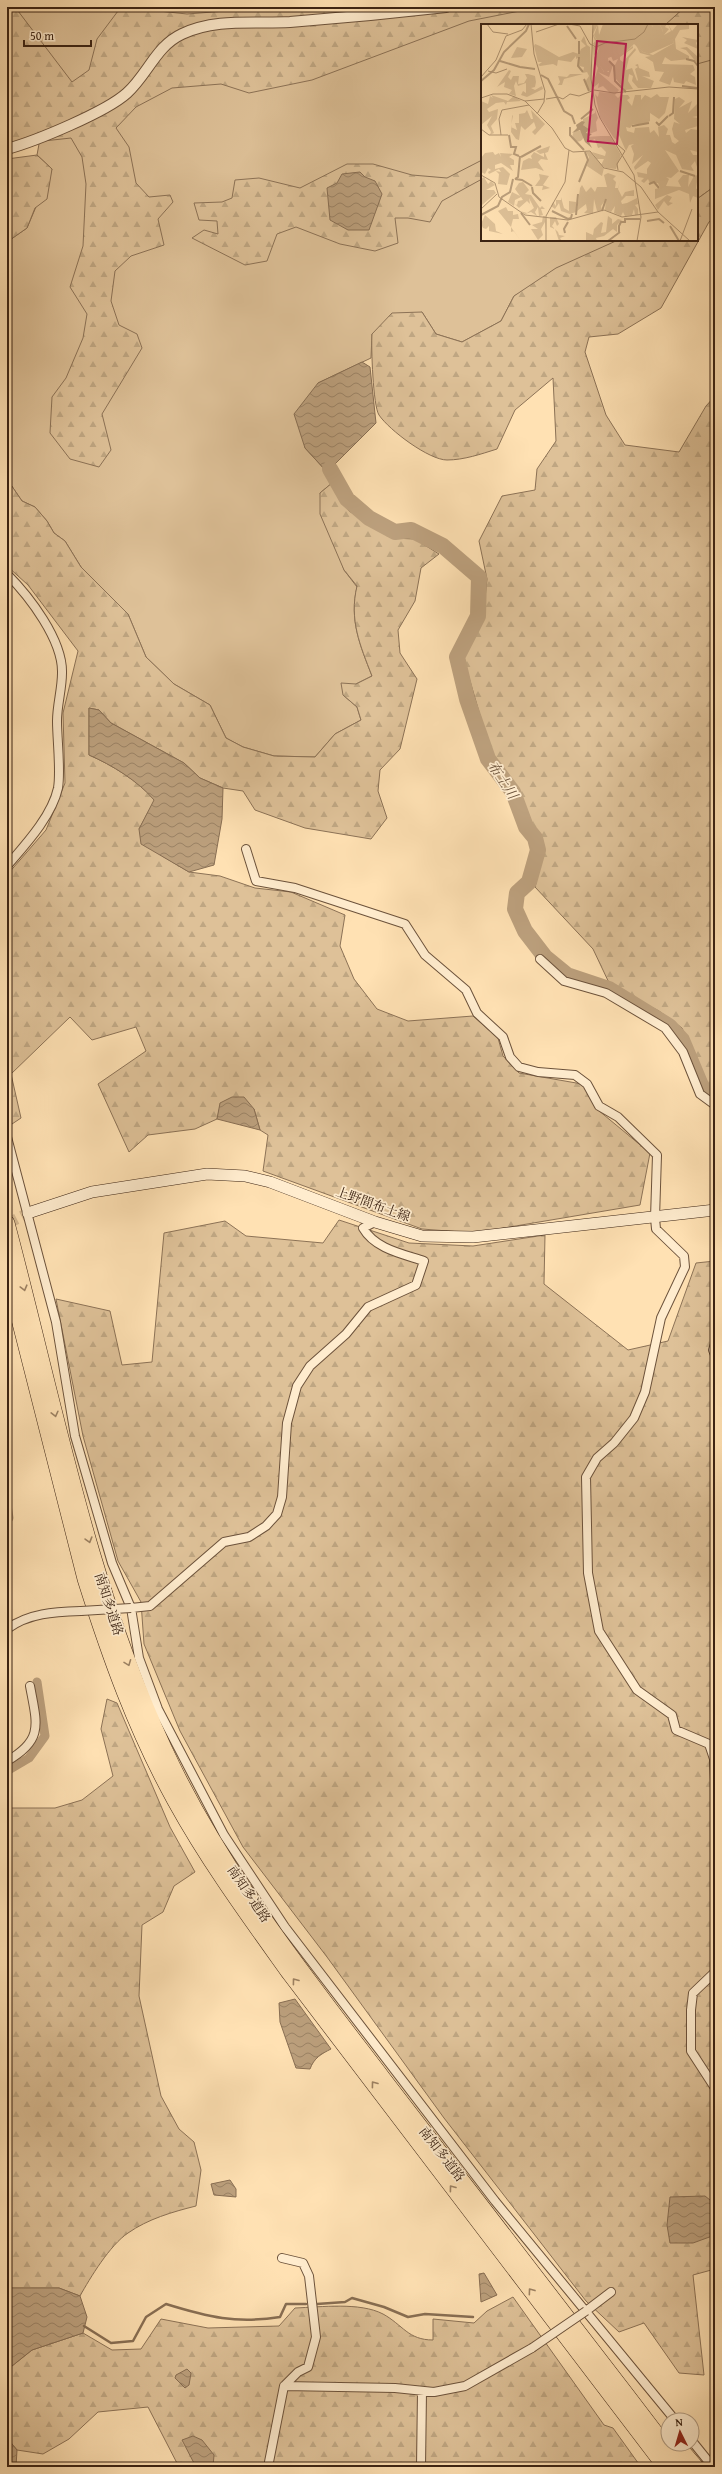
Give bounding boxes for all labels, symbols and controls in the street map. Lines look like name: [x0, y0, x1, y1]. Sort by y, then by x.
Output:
scale bar: [24, 22, 91, 48]
inset map: [481, 24, 698, 241]
text: 50 m: [30, 27, 54, 44]
water label: 布土川: [483, 757, 524, 805]
street label: 上野間布土線: [333, 1182, 413, 1226]
one-way arrow: [19, 1284, 28, 1291]
one-way arrow: [51, 1411, 59, 1417]
one-way arrow: [84, 1536, 93, 1543]
street label: 南知多道路: [90, 1570, 128, 1638]
one-way arrow: [124, 1660, 132, 1667]
street label: 南知多道路: [223, 1862, 275, 1926]
one-way arrow: [293, 1978, 300, 1985]
one-way arrow: [371, 2082, 378, 2089]
street label: 南知多道路: [415, 2123, 469, 2185]
one-way arrow: [450, 2186, 457, 2193]
one-way arrow: [529, 2289, 536, 2296]
north arrow: [660, 2412, 700, 2452]
text: N: [675, 2414, 684, 2430]

